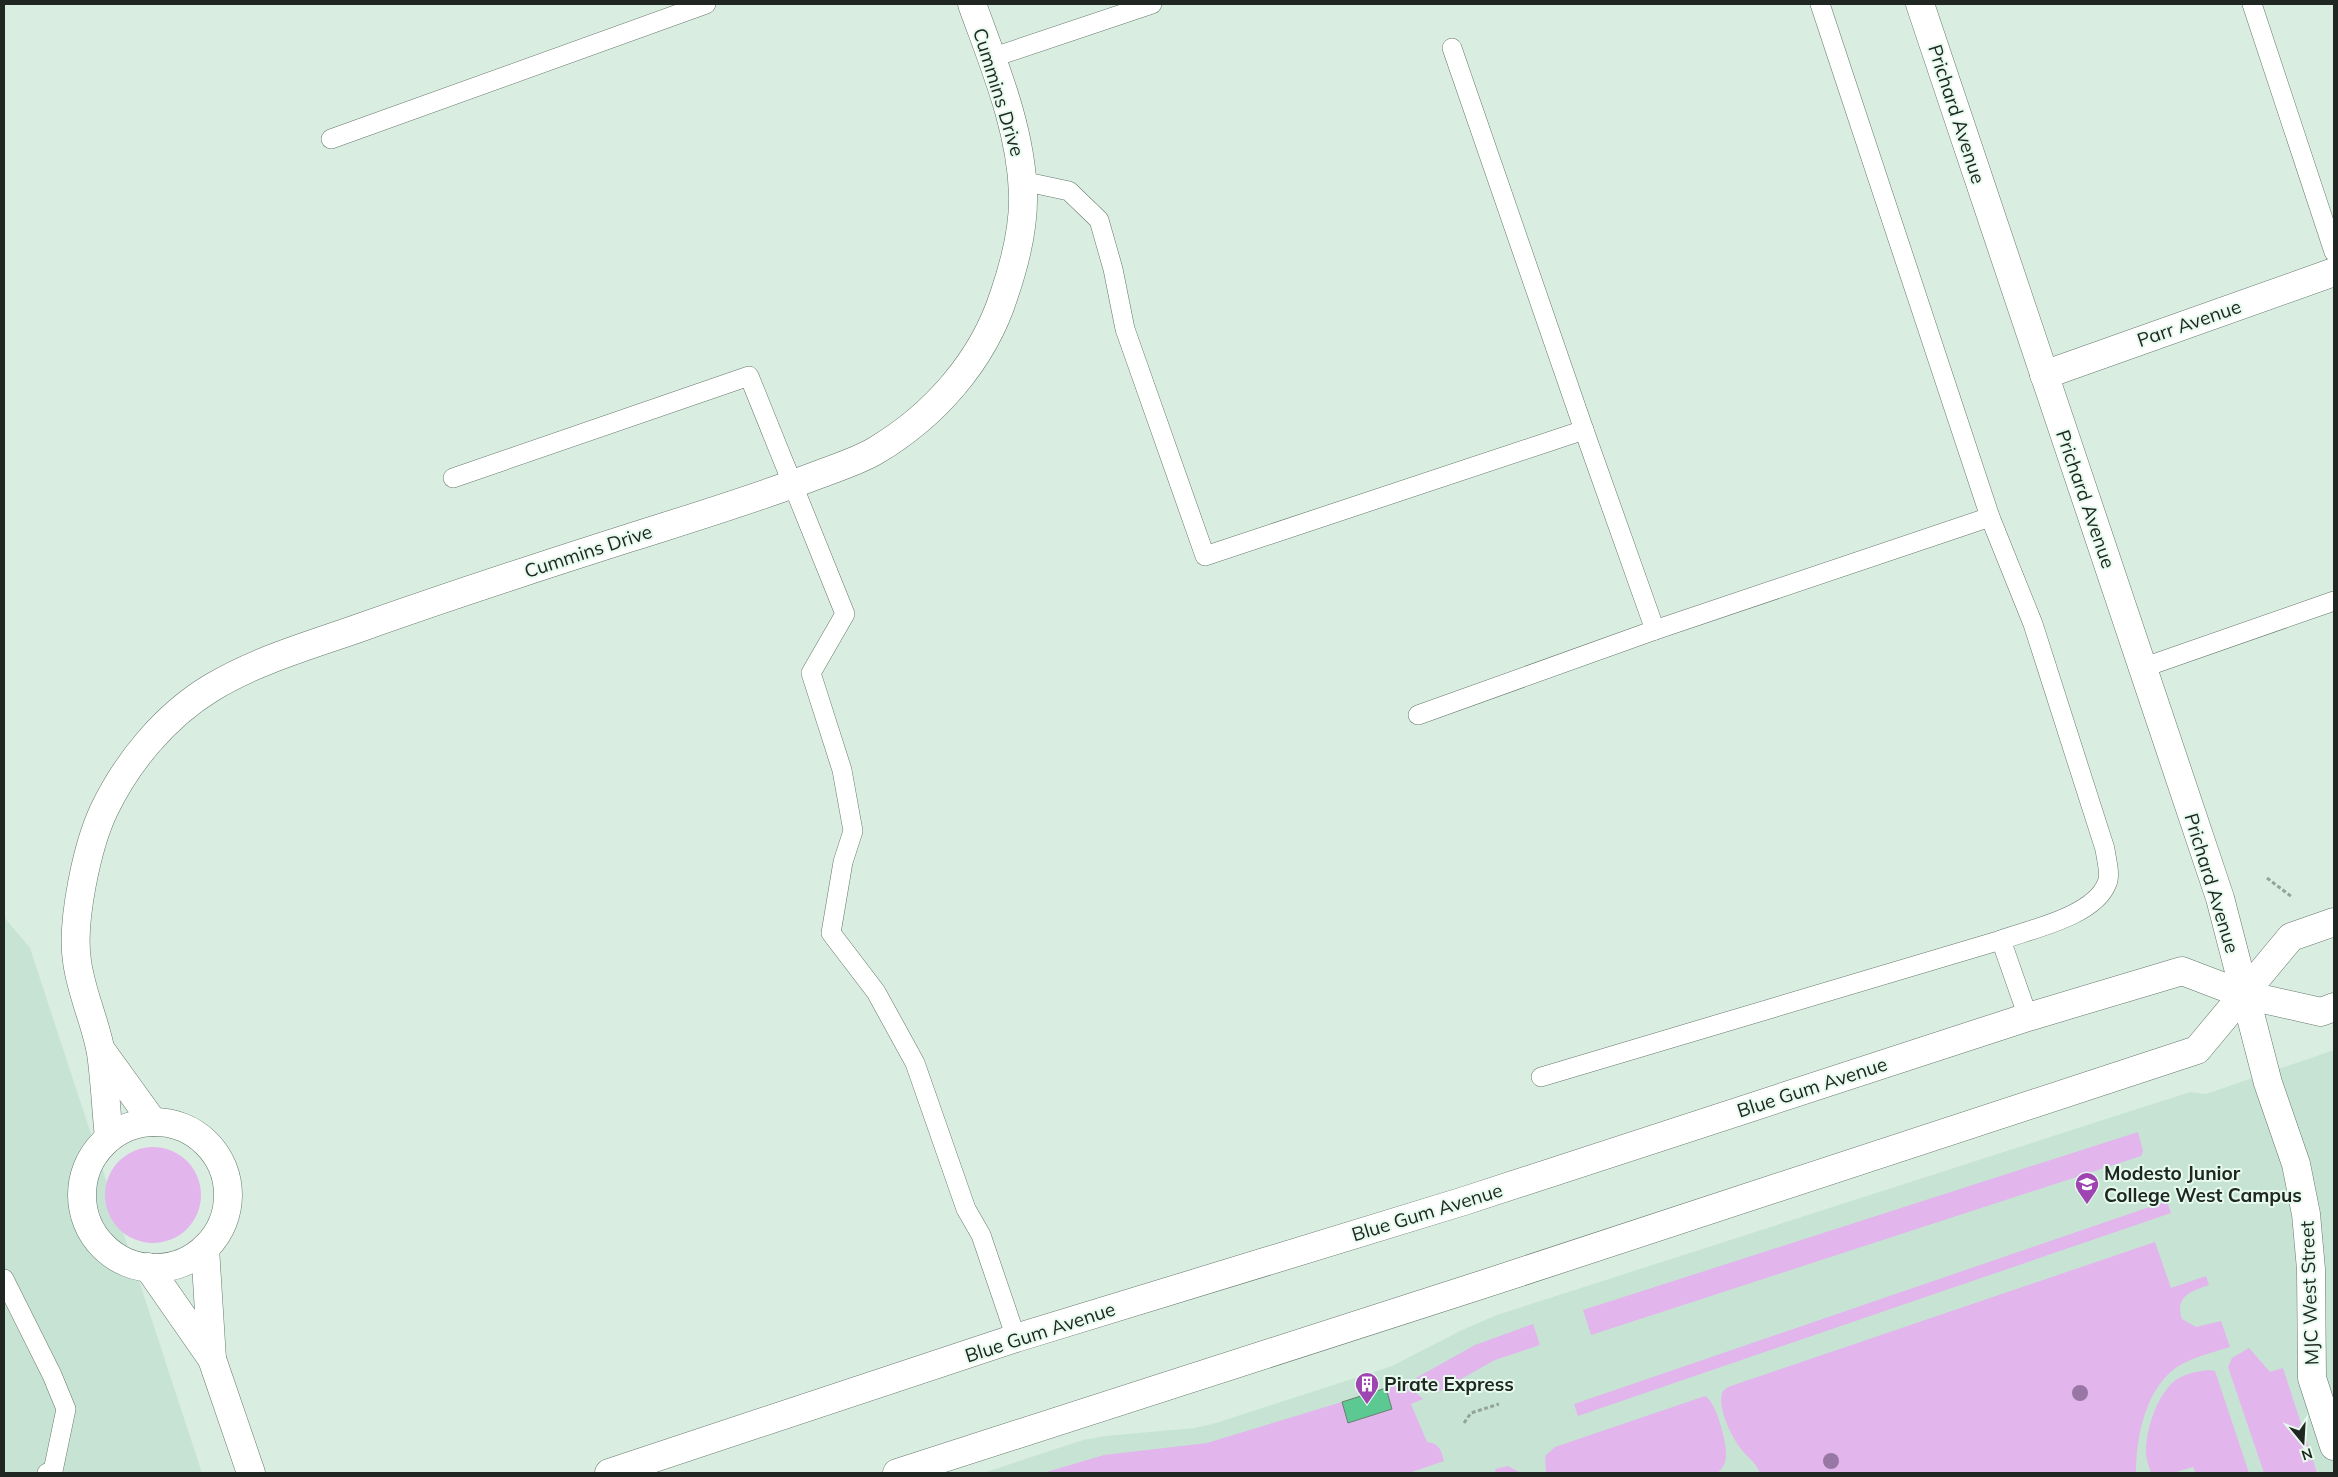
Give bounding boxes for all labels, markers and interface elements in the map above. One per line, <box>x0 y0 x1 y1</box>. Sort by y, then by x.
street label: Cummins Drive <box>968 25 1030 159</box>
street label: Prichard Avenue <box>1923 41 1991 187</box>
street label: Parr Avenue <box>2134 294 2244 352</box>
street label: Prichard Avenue <box>2051 427 2121 571</box>
street label: Cummins Drive <box>521 519 655 583</box>
street label: Prichard Avenue <box>2179 810 2245 956</box>
street label: Blue Gum Avenue <box>1734 1051 1890 1123</box>
place label: Modesto Junior College West Campus <box>2104 1161 2302 1207</box>
school or university icon: Modesto Junior College West Campus <box>2074 1171 2100 1205</box>
street label: Blue Gum Avenue <box>1349 1178 1505 1246</box>
street label: MJC West Street <box>2294 1220 2324 1366</box>
street label: Blue Gum Avenue <box>962 1296 1118 1368</box>
building icon: Pirate Express <box>1354 1371 1380 1405</box>
place label: Pirate Express <box>1384 1372 1514 1396</box>
north arrow <box>2278 1417 2328 1467</box>
text: N <box>2299 1444 2315 1465</box>

